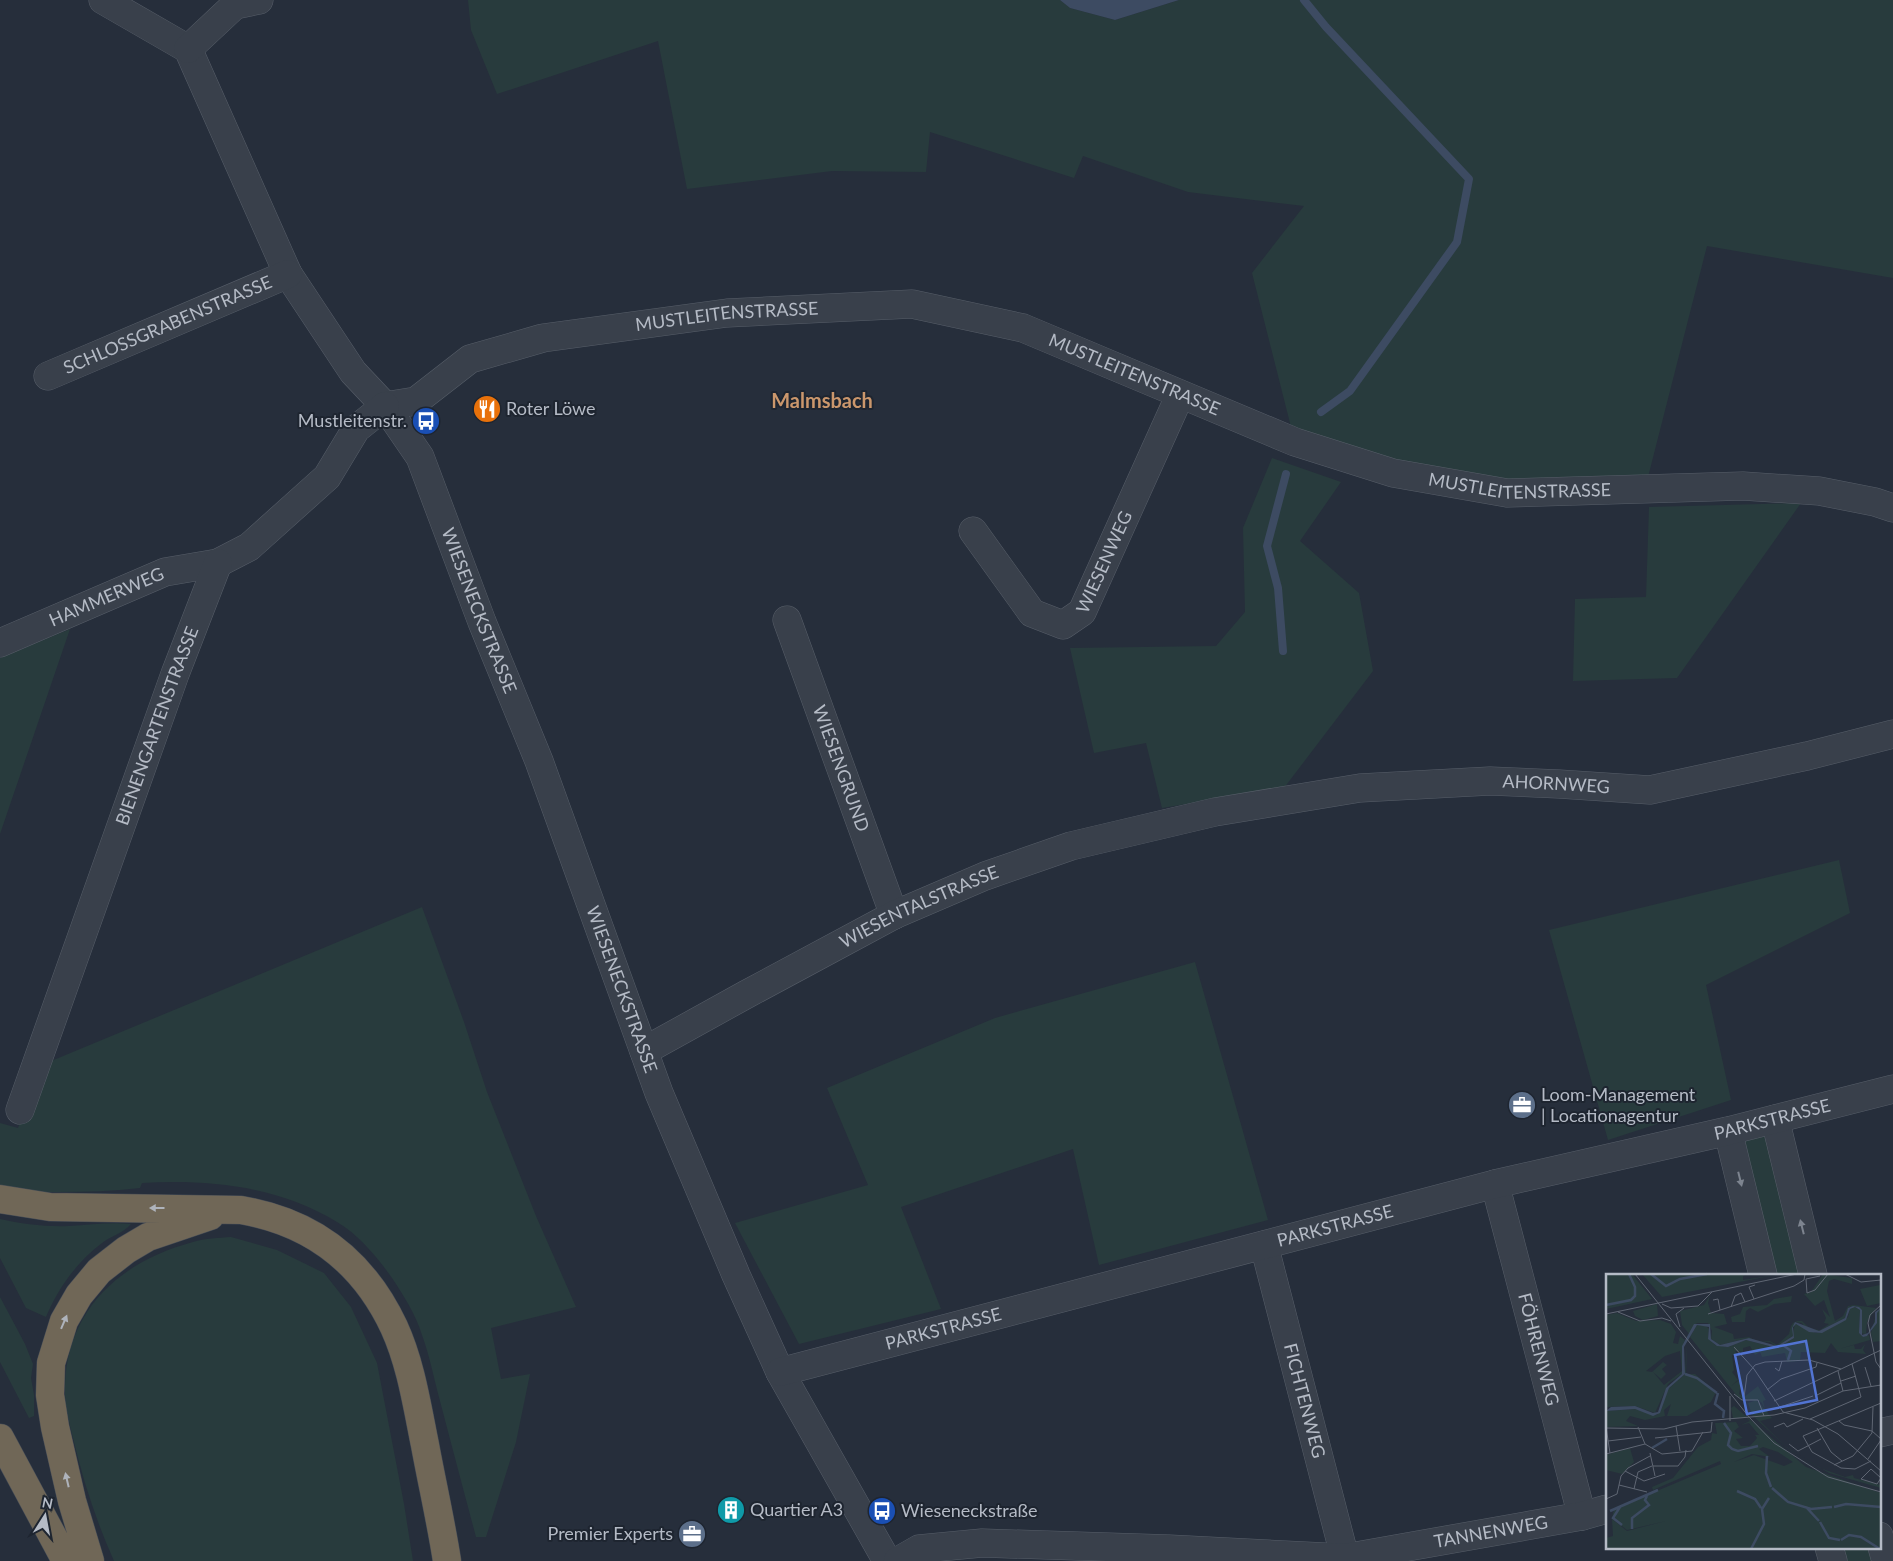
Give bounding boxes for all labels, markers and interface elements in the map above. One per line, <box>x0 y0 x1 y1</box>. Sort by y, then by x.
street label: SCHLOSSGRABENSTRASSE <box>60 270 275 378</box>
street label: MUSTLEITENSTRASSE <box>634 297 819 335</box>
street label: MUSTLEITENSTRASSE <box>1046 328 1224 419</box>
district label: Malmsbach <box>771 388 873 412</box>
restaurant icon: Roter Löwe <box>472 394 502 424</box>
place label: Roter Löwe <box>506 397 596 419</box>
bus stop icon: Mustleitenstr. <box>411 406 441 436</box>
place label: Mustleitenstr. <box>298 409 407 431</box>
street label: MUSTLEITENSTRASSE <box>1427 467 1611 503</box>
street label: WIESENWEG <box>1071 507 1136 616</box>
street label: WIESENECKSTRASSE <box>438 524 522 696</box>
street label: HAMMERWEG <box>45 562 167 631</box>
street label: BIENENGARTENSTRASSE <box>110 623 202 828</box>
street label: WIESENGRUND <box>809 702 875 835</box>
street label: AHORNWEG <box>1502 770 1610 797</box>
street label: WIESENTALSTRASSE <box>836 860 1001 952</box>
street label: WIESENECKSTRASSE <box>582 903 663 1076</box>
place label: Loom-Management | Locationagentur <box>1541 1083 1696 1126</box>
office icon: Loom-Management | Locationagentur <box>1507 1090 1537 1120</box>
street label: PARKSTRASSE <box>1712 1093 1833 1144</box>
one-way arrow <box>1736 1171 1744 1186</box>
street label: PARKSTRASSE <box>1274 1199 1395 1251</box>
one-way arrow <box>149 1204 165 1212</box>
one-way arrow <box>1798 1220 1806 1235</box>
inset map <box>1606 1274 1880 1548</box>
street label: FÖHRENWEG <box>1514 1290 1565 1408</box>
street label: PARKSTRASSE <box>883 1302 1004 1354</box>
one-way arrow <box>61 1315 69 1329</box>
street label: FICHTENWEG <box>1280 1341 1331 1460</box>
one-way arrow <box>63 1473 71 1488</box>
north arrow <box>20 1491 70 1541</box>
text: N <box>41 1493 54 1512</box>
building icon: Quartier A3 <box>716 1495 746 1525</box>
bus stop icon: Wieseneckstraße <box>867 1496 897 1526</box>
place label: Quartier A3 <box>750 1498 843 1520</box>
place label: Wieseneckstraße <box>901 1499 1038 1521</box>
street label: TANNENWEG <box>1432 1510 1549 1552</box>
office icon: Premier Experts <box>677 1519 707 1549</box>
place label: Premier Experts <box>548 1522 673 1544</box>

